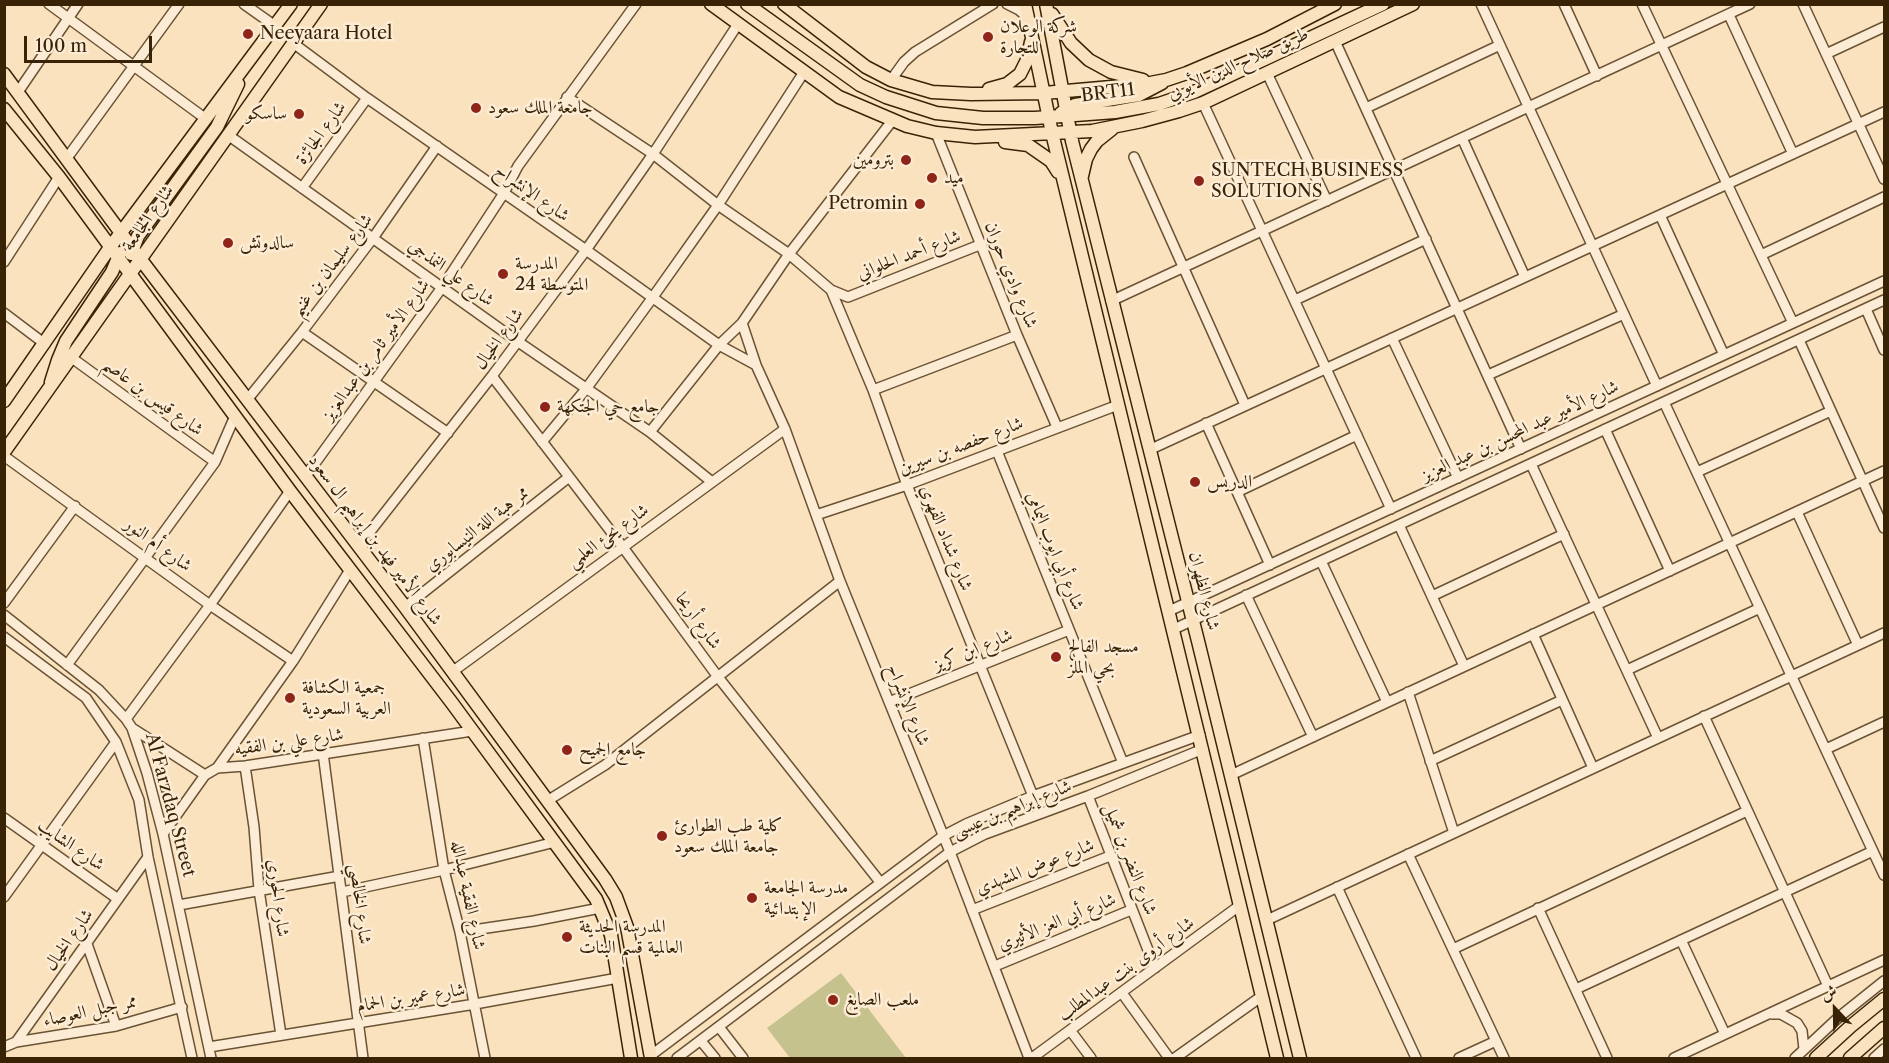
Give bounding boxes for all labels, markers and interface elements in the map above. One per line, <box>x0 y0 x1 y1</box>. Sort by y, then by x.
place label: شركة الوعلان للتجارة <box>1000 16 1077 58</box>
place label: Neeyaara Hotel <box>260 23 392 45</box>
street label: طريق صلاح الدين الأيوبي <box>1164 23 1312 105</box>
scale bar <box>27 24 154 62</box>
marker: Neeyaara Hotel <box>241 27 255 41</box>
marker: شركة الوعلان للتجارة <box>981 30 995 44</box>
text: 100 m <box>35 35 87 57</box>
street label: BRT11 <box>1080 79 1136 107</box>
street label: شارع الجائزة <box>291 97 351 169</box>
place label: جامعة الملك سعود <box>488 97 593 119</box>
marker: جامعة الملك سعود <box>469 101 483 115</box>
place label: ساسكو <box>246 103 287 125</box>
marker: ساسكو <box>292 107 306 121</box>
place label: بترومين <box>853 149 894 171</box>
marker: بترومين <box>899 153 913 167</box>
street label: شارع الإنشراح <box>490 159 574 227</box>
place label: SUNTECH BUSINESS SOLUTIONS <box>1211 160 1403 202</box>
place label: ميد <box>944 167 964 189</box>
marker: ميد <box>925 171 939 185</box>
marker: SUNTECH BUSINESS SOLUTIONS <box>1192 174 1206 188</box>
street label: شارع الجامعة <box>117 181 179 255</box>
place label: Petromin <box>828 193 908 215</box>
marker: Petromin <box>913 197 927 211</box>
street label: شارع سليمان بن غنيم <box>286 209 378 321</box>
street label: شارع وادي حوران <box>980 218 1042 332</box>
street label: شارع أحمد الحلواني <box>854 225 964 285</box>
place label: سالدوتش <box>240 232 294 254</box>
street label: شارع علي النمذجي <box>404 235 498 311</box>
marker: سالدوتش <box>221 236 235 250</box>
place label: المدرسة المتوسطة 24 <box>515 253 588 296</box>
marker: المدرسة المتوسطة 24 <box>496 267 510 281</box>
street label: شارع الأمير ثامر بن عبدالعزيز <box>317 275 435 425</box>
street label: شارع الخيال <box>469 304 529 374</box>
street label: شارع قيس بن عاصم <box>98 353 208 441</box>
street label: شارع الأمير عبد المحسن بن عبد العزيز <box>1418 376 1622 486</box>
place label: جامع حي الجتكهة <box>557 396 659 418</box>
marker: جامع حي الجتكهة <box>538 400 552 414</box>
street label: شارع حفصه بن سيرين <box>896 412 1026 480</box>
street label: شارع الأمير فهد بن إبراهيم ال سعود <box>304 450 446 630</box>
place label: الدريس <box>1207 471 1252 493</box>
marker: الدريس <box>1188 475 1202 489</box>
street label: ممر هبة اللة النيسابوري <box>421 482 533 576</box>
street label: شارع شداد الفهري <box>915 482 977 594</box>
street label: شارع أبي ايوب اليمامي <box>1021 489 1089 613</box>
street label: شارع يحئ العلمي <box>563 499 653 573</box>
street label: شارع أم النور <box>120 513 196 577</box>
street label: شارع الظهران <box>1184 549 1224 633</box>
street label: شارع أريحا <box>670 589 726 653</box>
street label: شارع ابن كريز <box>930 624 1016 676</box>
place label: مسجد الفالح بحي الملز <box>1068 636 1139 678</box>
marker: مسجد الفالح بحي الملز <box>1049 650 1063 664</box>
street label: شارع الإنشراح <box>882 661 934 749</box>
place label: جمعية الكشافة العربية السعودية <box>302 677 391 720</box>
marker: جمعية الكشافة العربية السعودية <box>283 691 297 705</box>
street label: شارع علي بن الفقيه <box>233 724 345 760</box>
street label: Al Farzdaq Street <box>140 731 200 879</box>
place label: جامع الجميح <box>579 739 646 761</box>
marker: جامع الجميح <box>560 743 574 757</box>
street label: شارع إبراهيم بن عيسى <box>949 775 1075 843</box>
street label: شارع النضر بن شميل <box>1099 800 1161 918</box>
street label: شارع الشايب <box>33 814 109 876</box>
place label: كلية طب الطوارئ جامعة الملك سعود <box>674 815 783 858</box>
marker: كلية طب الطوارئ جامعة الملك سعود <box>655 829 669 843</box>
street label: شارع عوض المشهدي <box>973 835 1097 899</box>
street label: شارع الفقية عبدالله <box>446 838 490 952</box>
street label: شارع الحوري <box>262 858 294 938</box>
street label: شارع الخالصي <box>344 863 376 945</box>
place label: مدرسة الجامعة الإبتدائية <box>764 877 848 920</box>
street label: شارع أبي العز الأثيري <box>995 888 1119 956</box>
marker: مدرسة الجامعة الإبتدائية <box>745 891 759 905</box>
street label: شارع الخيال <box>40 905 98 975</box>
street label: شارع أروى بنت عبدالمطلب <box>1053 912 1199 1026</box>
place label: المدرسة الحديثة العالمية قسم البنات <box>579 916 683 958</box>
marker: المدرسة الحديثة العالمية قسم البنات <box>560 930 574 944</box>
street label: شارع عمير بن الحمام <box>355 979 467 1017</box>
north arrow <box>1805 979 1865 1039</box>
text: ش <box>1817 980 1839 1005</box>
place label: ملعب الصايغ <box>845 989 919 1011</box>
street label: ممر جبل العوصاء <box>41 991 139 1031</box>
marker: ملعب الصايغ <box>826 993 840 1007</box>

